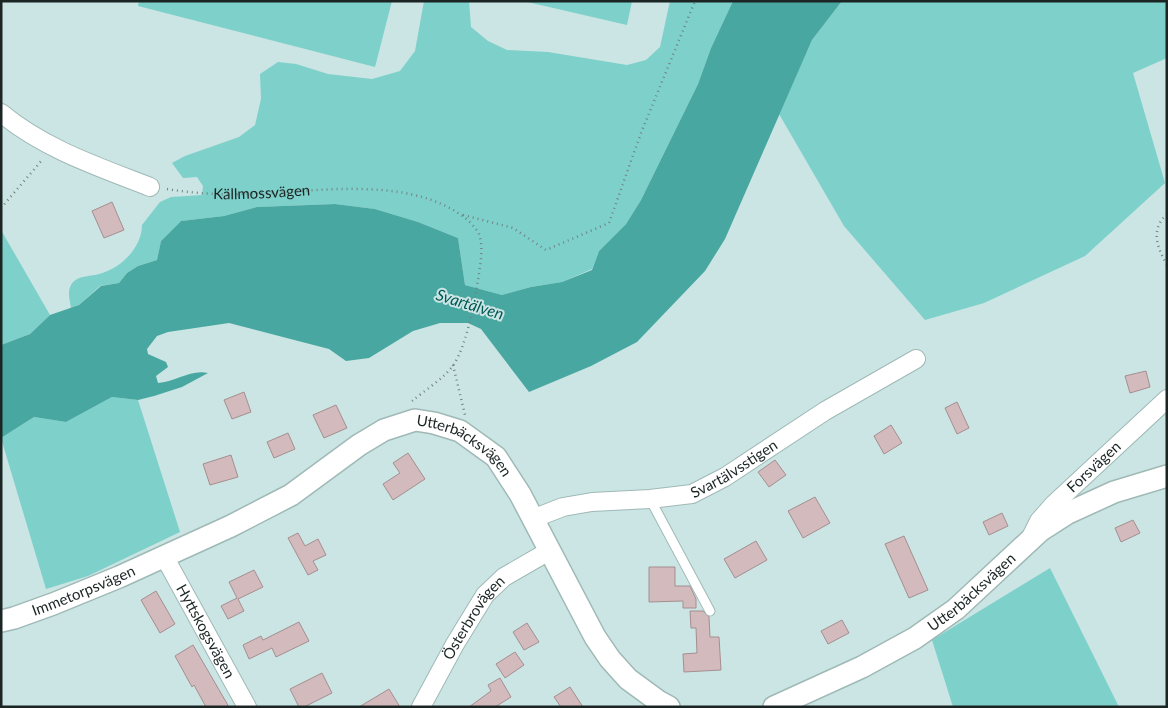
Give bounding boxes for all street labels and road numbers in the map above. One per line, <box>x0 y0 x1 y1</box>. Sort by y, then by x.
street label: Källmossvägen <box>213 180 311 202</box>
street label: Utterbäcksvägen <box>416 410 516 479</box>
street label: Svartälvsstigen <box>687 435 780 501</box>
street label: Forsvägen <box>1062 437 1124 496</box>
street label: Utterbäcksvägen <box>924 549 1019 634</box>
street label: Immetorpsvägen <box>29 561 138 619</box>
street label: Österbrovägen <box>438 571 508 662</box>
street label: Hyttskogsvägen <box>173 581 239 681</box>

